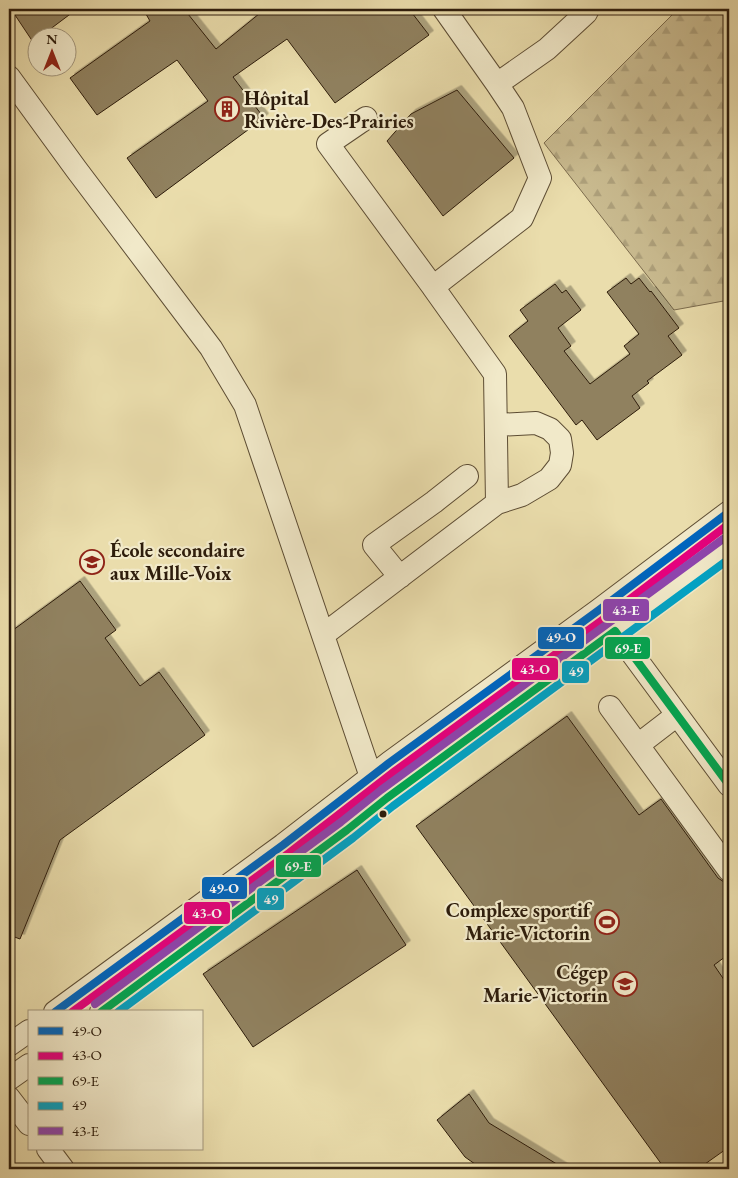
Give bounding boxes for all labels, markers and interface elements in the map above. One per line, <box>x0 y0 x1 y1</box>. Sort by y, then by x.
north arrow <box>28 28 78 78</box>
text: N <box>46 30 58 48</box>
place label: Hôpital Rivière-Des-Prairies <box>244 85 414 134</box>
building icon: Hôpital Rivière-Des-Prairies <box>214 96 240 122</box>
place label: École secondaire aux Mille-Voix <box>110 537 245 586</box>
school or university icon: École secondaire aux Mille-Voix <box>79 549 105 575</box>
line badge: 43-E <box>602 598 650 622</box>
text: 43-E <box>612 601 640 619</box>
line badge: 49-O <box>537 626 585 650</box>
text: 49-O <box>546 628 576 646</box>
line badge: 69-E <box>604 636 651 660</box>
text: 69-E <box>614 639 642 657</box>
line badge: 43-O <box>511 657 559 681</box>
text: 43-O <box>520 660 550 678</box>
line badge: 49 <box>561 660 590 684</box>
text: 49 <box>569 662 584 680</box>
unlabelled marker <box>378 809 388 819</box>
line badge: 69-E <box>275 854 322 878</box>
text: 69-E <box>284 857 312 875</box>
line badge: 49-O <box>201 876 248 900</box>
text: 49-O <box>209 879 239 897</box>
line badge: 49 <box>256 887 285 911</box>
text: 49 <box>264 890 279 908</box>
place label: Complexe sportif Marie-Victorin <box>446 897 593 946</box>
line badge: 43-O <box>183 901 231 925</box>
text: 43-O <box>192 904 222 922</box>
sports icon: Complexe sportif Marie-Victorin <box>594 909 620 935</box>
place label: Cégep Marie-Victorin <box>483 959 608 1008</box>
school or university icon: Cégep Marie-Victorin <box>612 971 638 997</box>
legend <box>28 1010 202 1150</box>
text: 49-O <box>72 1021 102 1040</box>
text: 43-O <box>72 1045 102 1064</box>
text: 69-E <box>72 1071 100 1090</box>
text: 49 <box>72 1095 86 1114</box>
text: 43-E <box>72 1121 100 1140</box>

